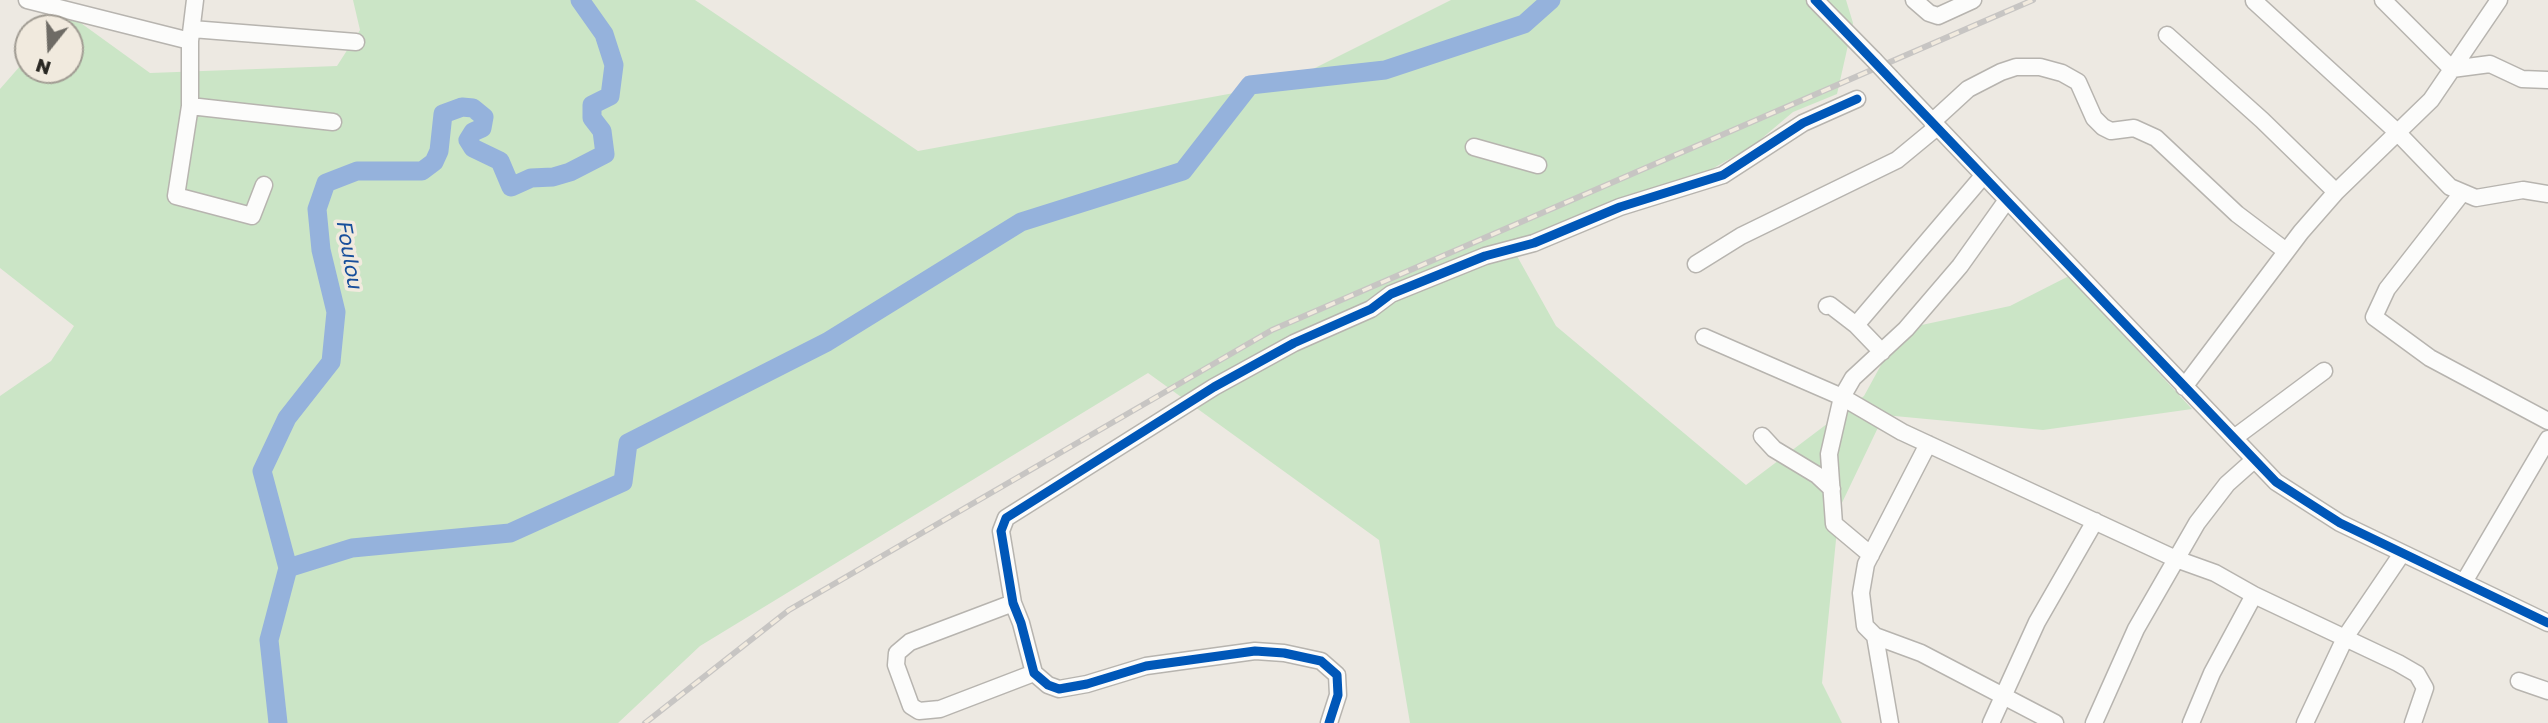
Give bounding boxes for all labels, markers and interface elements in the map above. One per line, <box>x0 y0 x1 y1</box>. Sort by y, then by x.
north arrow <box>14 14 84 84</box>
text: N <box>33 54 53 81</box>
water label: Foulou <box>331 218 367 290</box>

